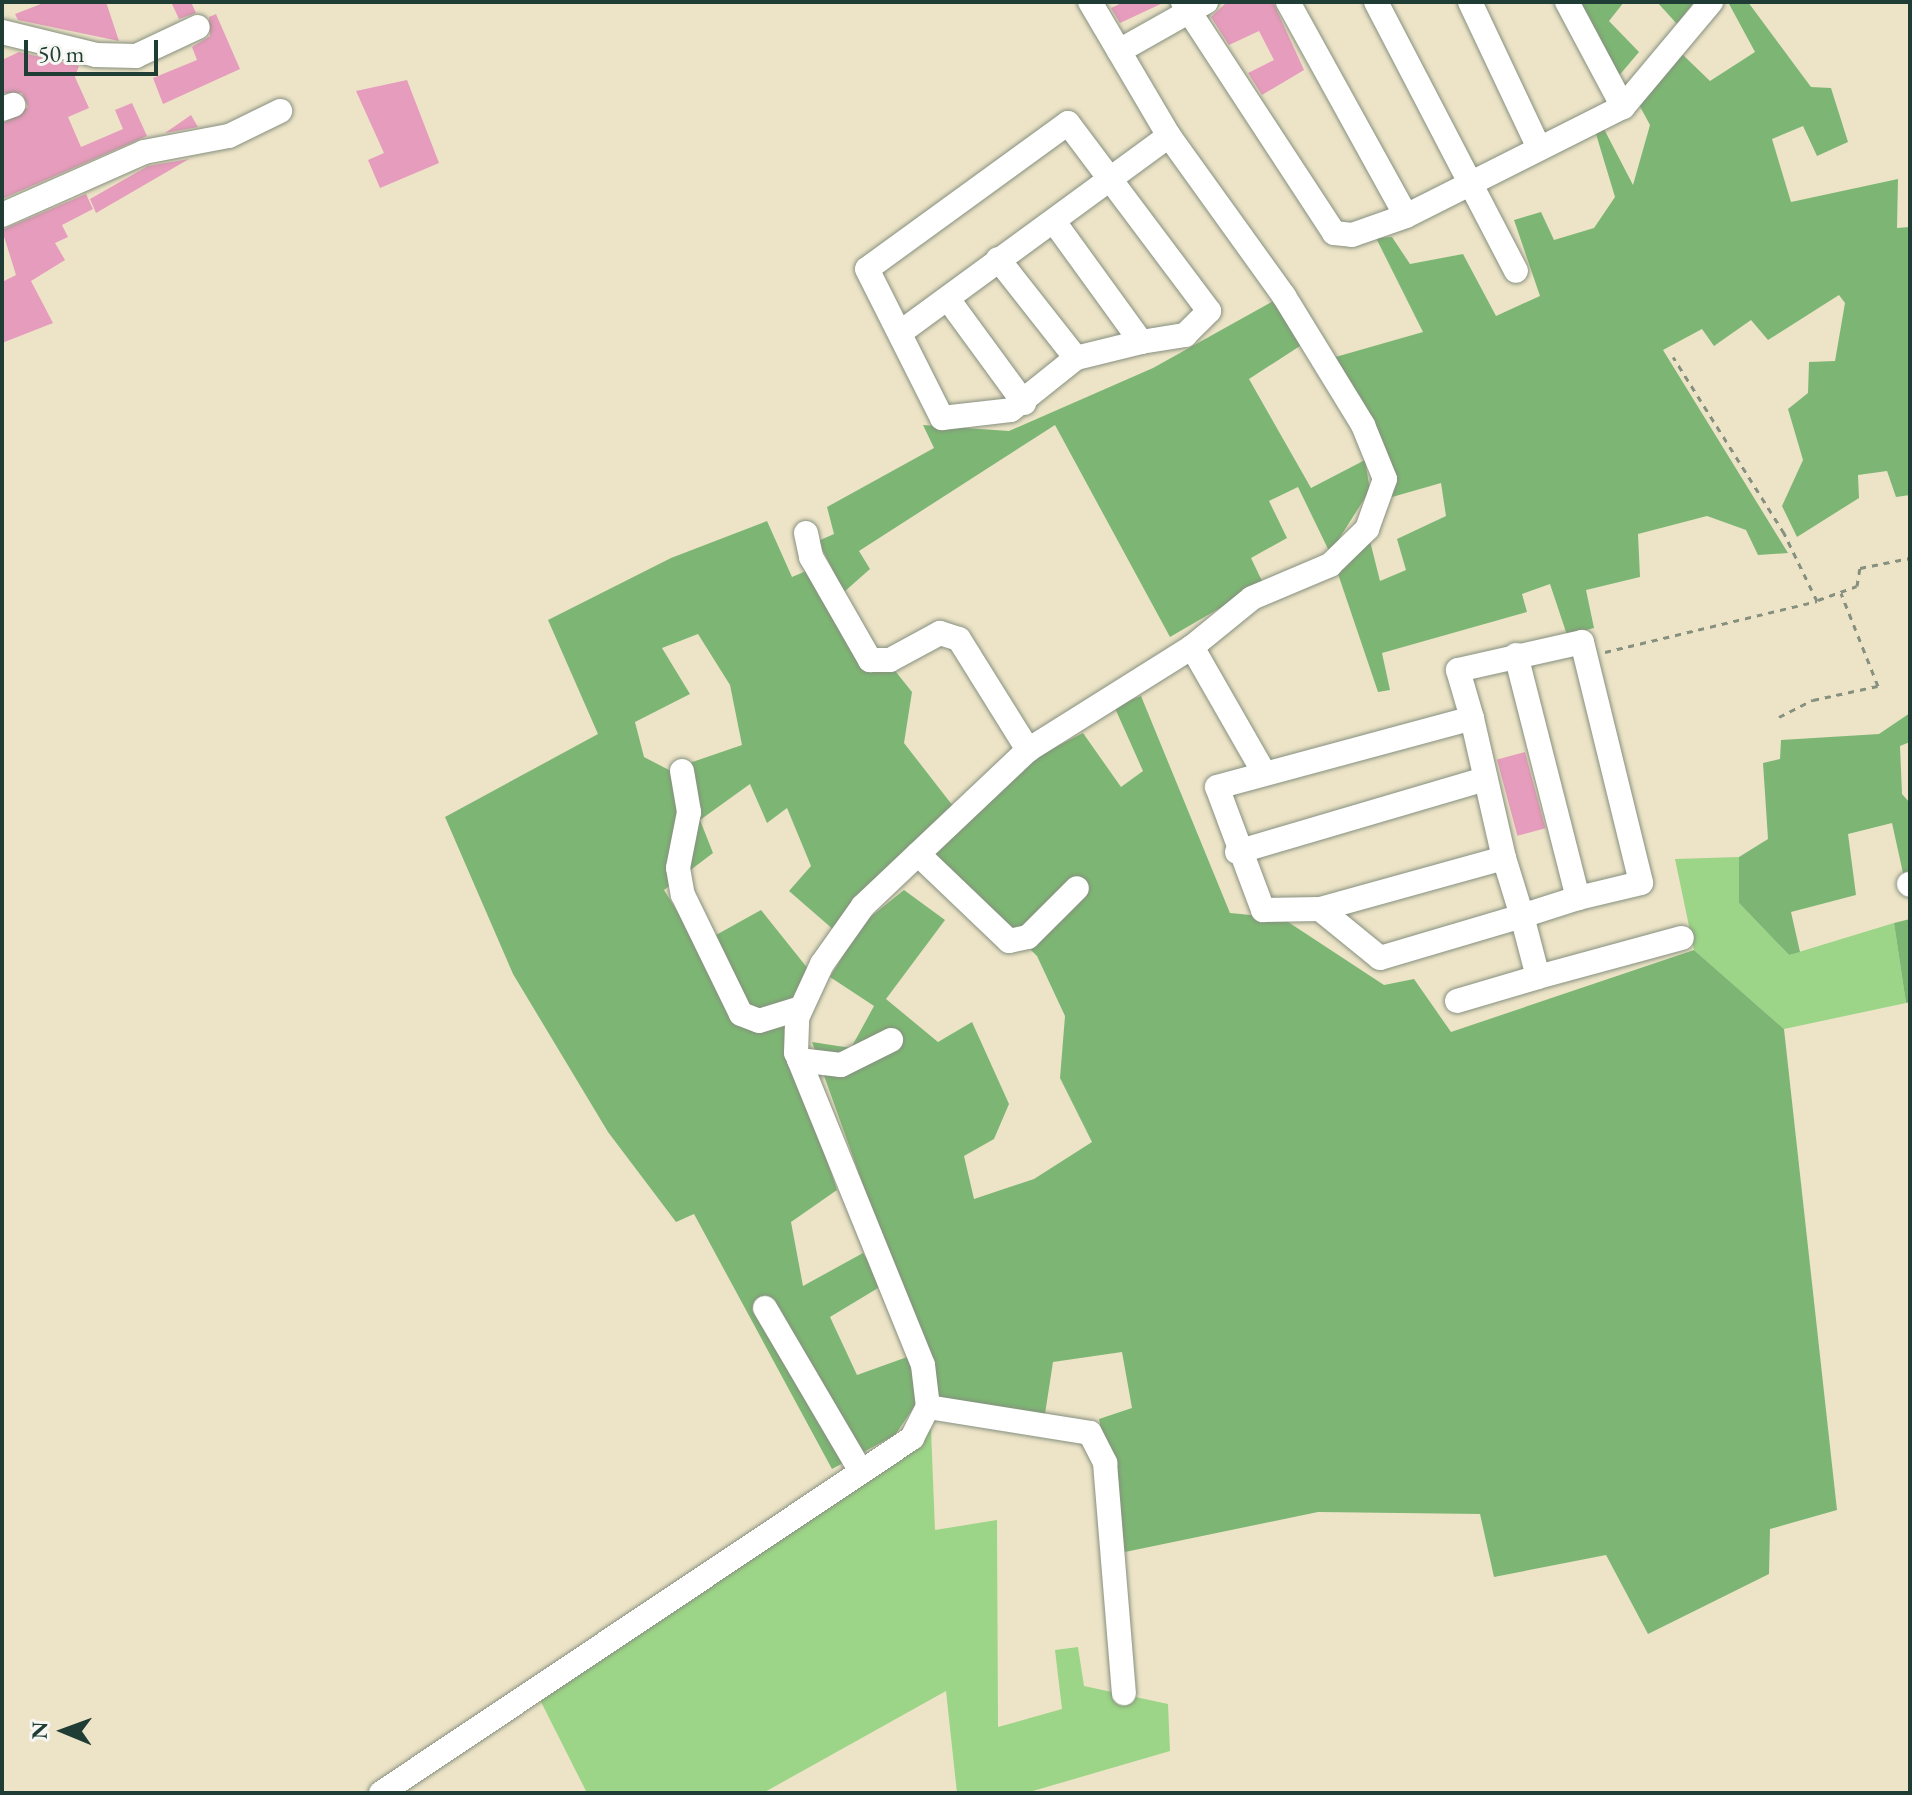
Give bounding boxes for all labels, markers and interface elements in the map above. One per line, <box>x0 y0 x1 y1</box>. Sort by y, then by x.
scale bar <box>28 24 162 74</box>
text: 50 m <box>38 38 85 69</box>
north arrow <box>24 1691 104 1771</box>
text: N <box>25 1721 54 1740</box>

